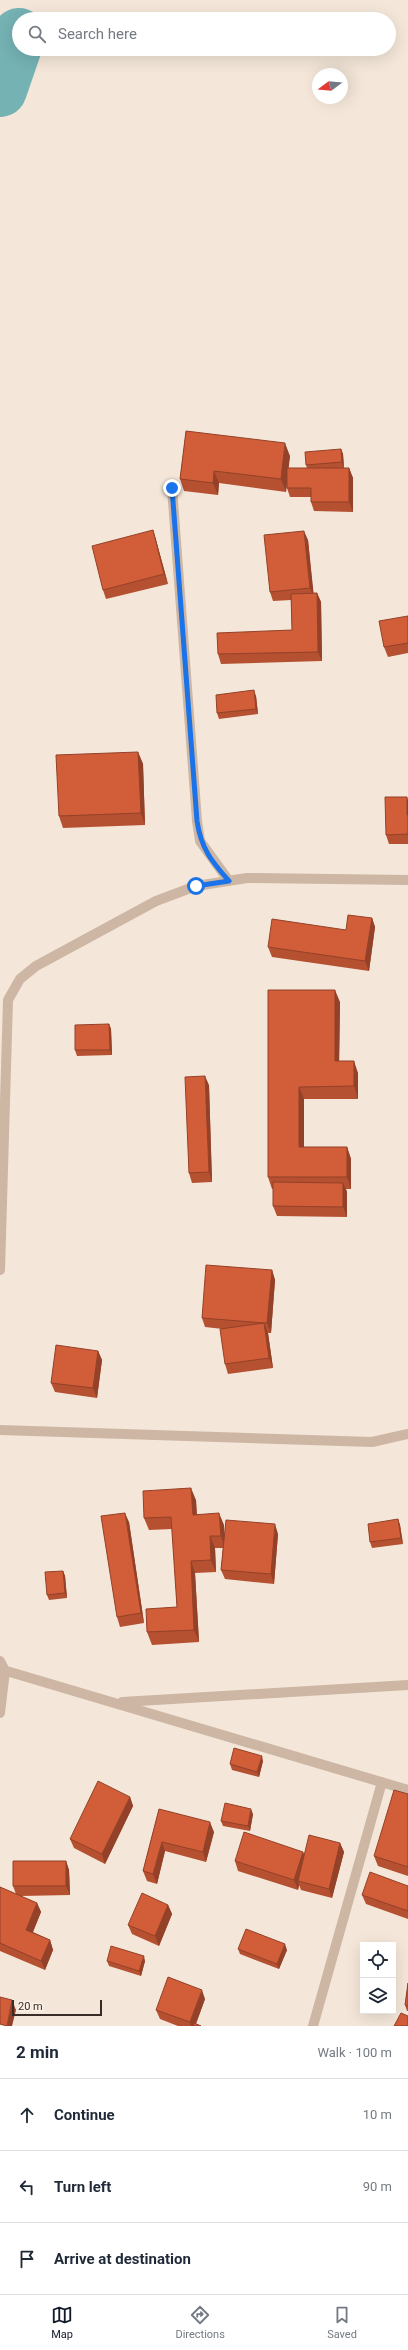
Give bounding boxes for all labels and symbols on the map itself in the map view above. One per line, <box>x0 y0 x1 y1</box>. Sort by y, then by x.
north arrow <box>312 68 348 104</box>
route end <box>163 479 181 497</box>
route start <box>187 877 205 895</box>
scale bar <box>12 1998 102 2017</box>

